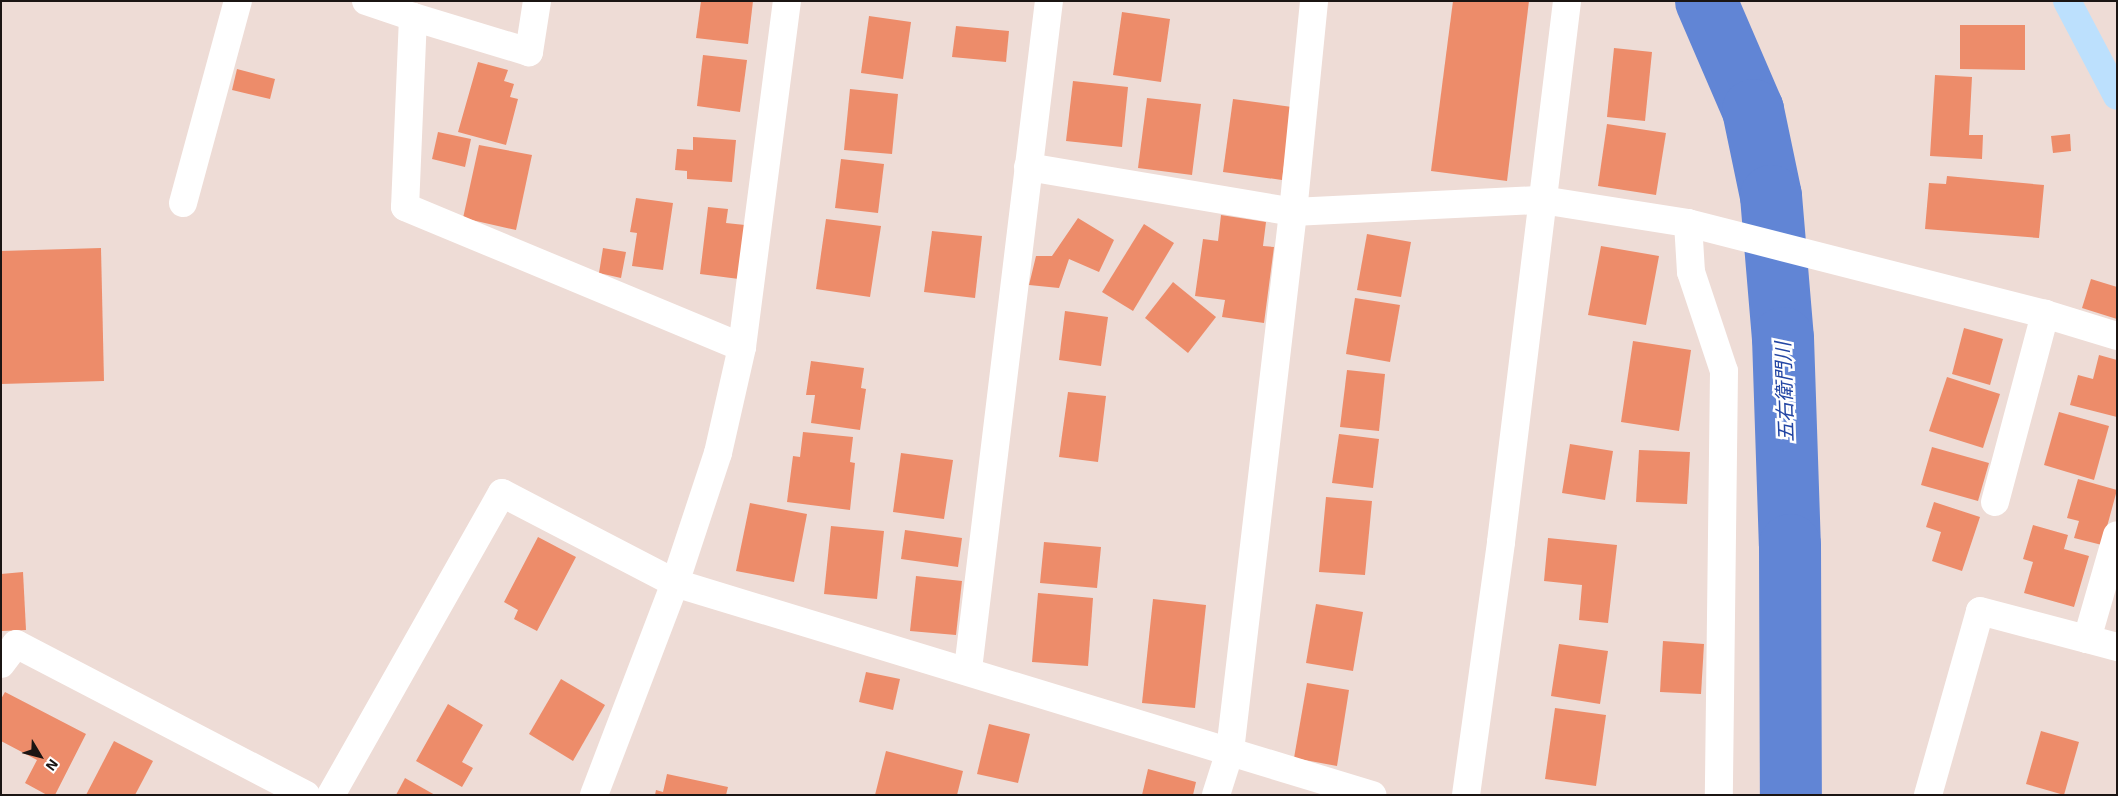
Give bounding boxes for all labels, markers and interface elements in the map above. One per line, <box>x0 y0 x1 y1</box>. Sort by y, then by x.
water label: 五右衛門川 <box>1770 342 1798 442</box>
north arrow <box>15 731 65 781</box>
text: N <box>43 756 62 774</box>

